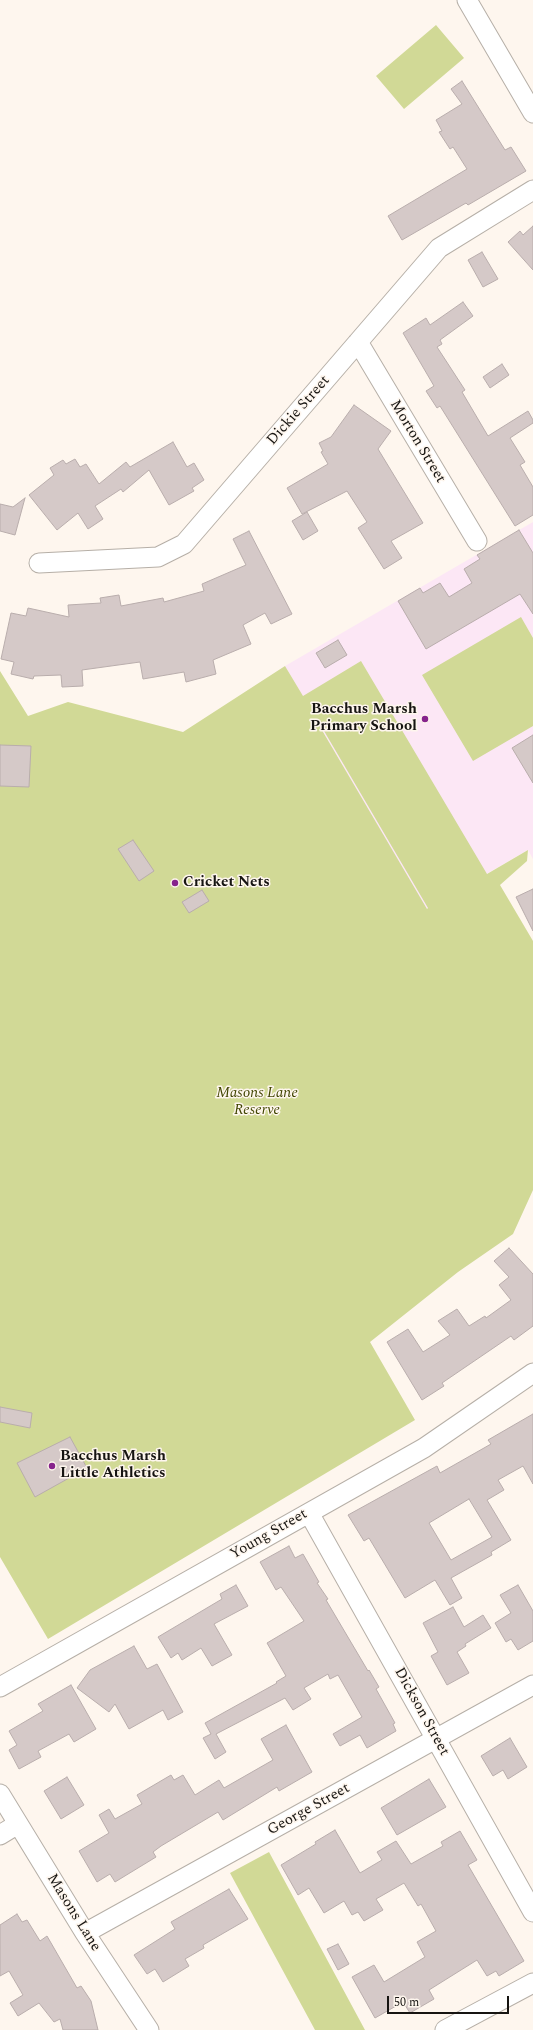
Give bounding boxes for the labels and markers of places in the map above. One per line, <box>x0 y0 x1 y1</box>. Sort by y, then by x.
place label: Bacchus Marsh Primary School <box>310 701 417 736</box>
marker: Bacchus Marsh Primary School <box>420 714 430 724</box>
place label: Cricket Nets <box>183 874 270 892</box>
marker: Cricket Nets <box>170 878 180 888</box>
place label: Bacchus Marsh Little Athletics <box>60 1448 166 1483</box>
marker: Bacchus Marsh Little Athletics <box>47 1461 57 1471</box>

